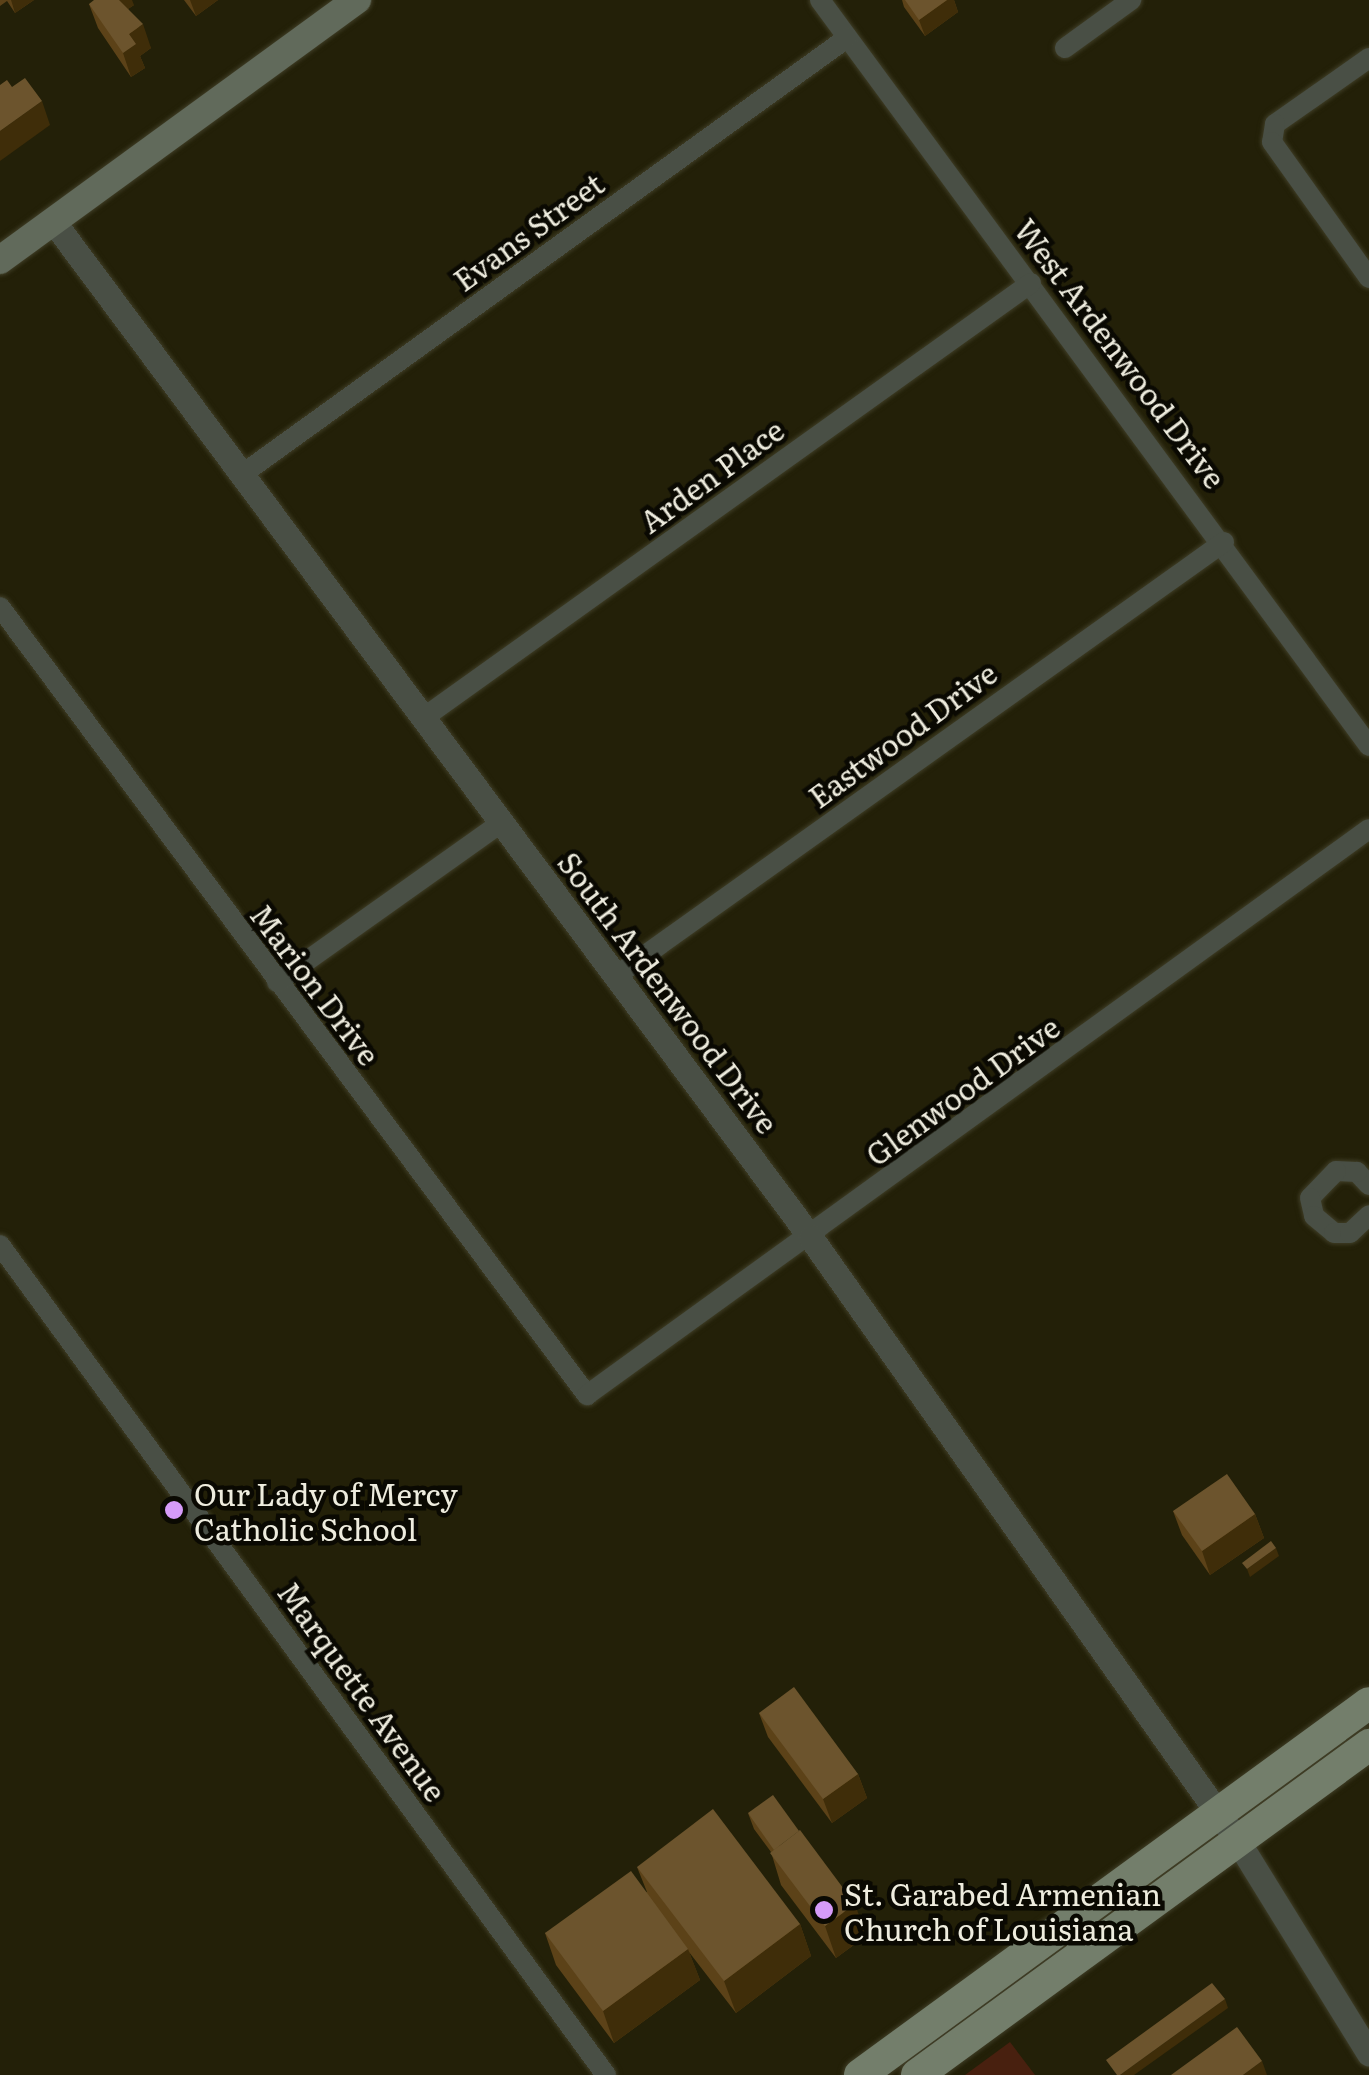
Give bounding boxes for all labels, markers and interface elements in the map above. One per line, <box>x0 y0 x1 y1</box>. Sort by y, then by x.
street label: Evans Street <box>446 165 610 297</box>
street label: West Ardenwood Drive <box>1008 211 1234 495</box>
street label: Arden Place <box>632 411 790 539</box>
street label: Eastwood Drive <box>801 654 1003 814</box>
street label: South Ardenwood Drive <box>552 844 786 1140</box>
street label: Marion Drive <box>244 897 388 1071</box>
street label: Glenwood Drive <box>858 1008 1066 1172</box>
place label: Our Lady of Mercy Catholic School <box>194 1475 458 1546</box>
marker: Our Lady of Mercy Catholic School <box>163 1499 185 1521</box>
street label: Marquette Avenue <box>271 1574 455 1808</box>
place label: St. Garabed Armenian Church of Louisiana <box>844 1875 1161 1946</box>
marker: St. Garabed Armenian Church of Louisiana <box>813 1899 835 1921</box>

